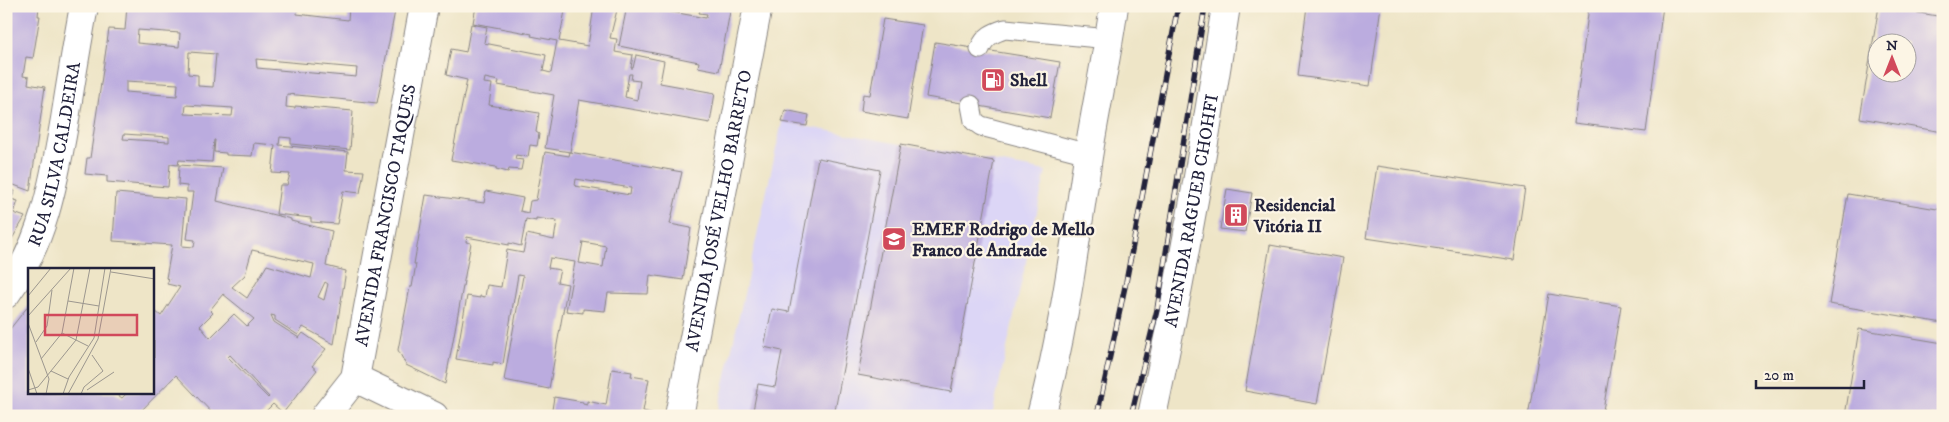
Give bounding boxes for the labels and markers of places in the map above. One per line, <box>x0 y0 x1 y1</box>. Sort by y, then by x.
fuel station icon: Shell <box>980 67 1006 93</box>
place label: Shell <box>1010 70 1048 92</box>
place label: Residencial Vitória II <box>1253 195 1336 238</box>
building icon: Residencial Vitória II <box>1223 202 1249 228</box>
place label: EMEF Rodrigo de Mello Franco de Andrade <box>912 219 1095 262</box>
school or university icon: EMEF Rodrigo de Mello Franco de Andrade <box>881 226 907 252</box>

